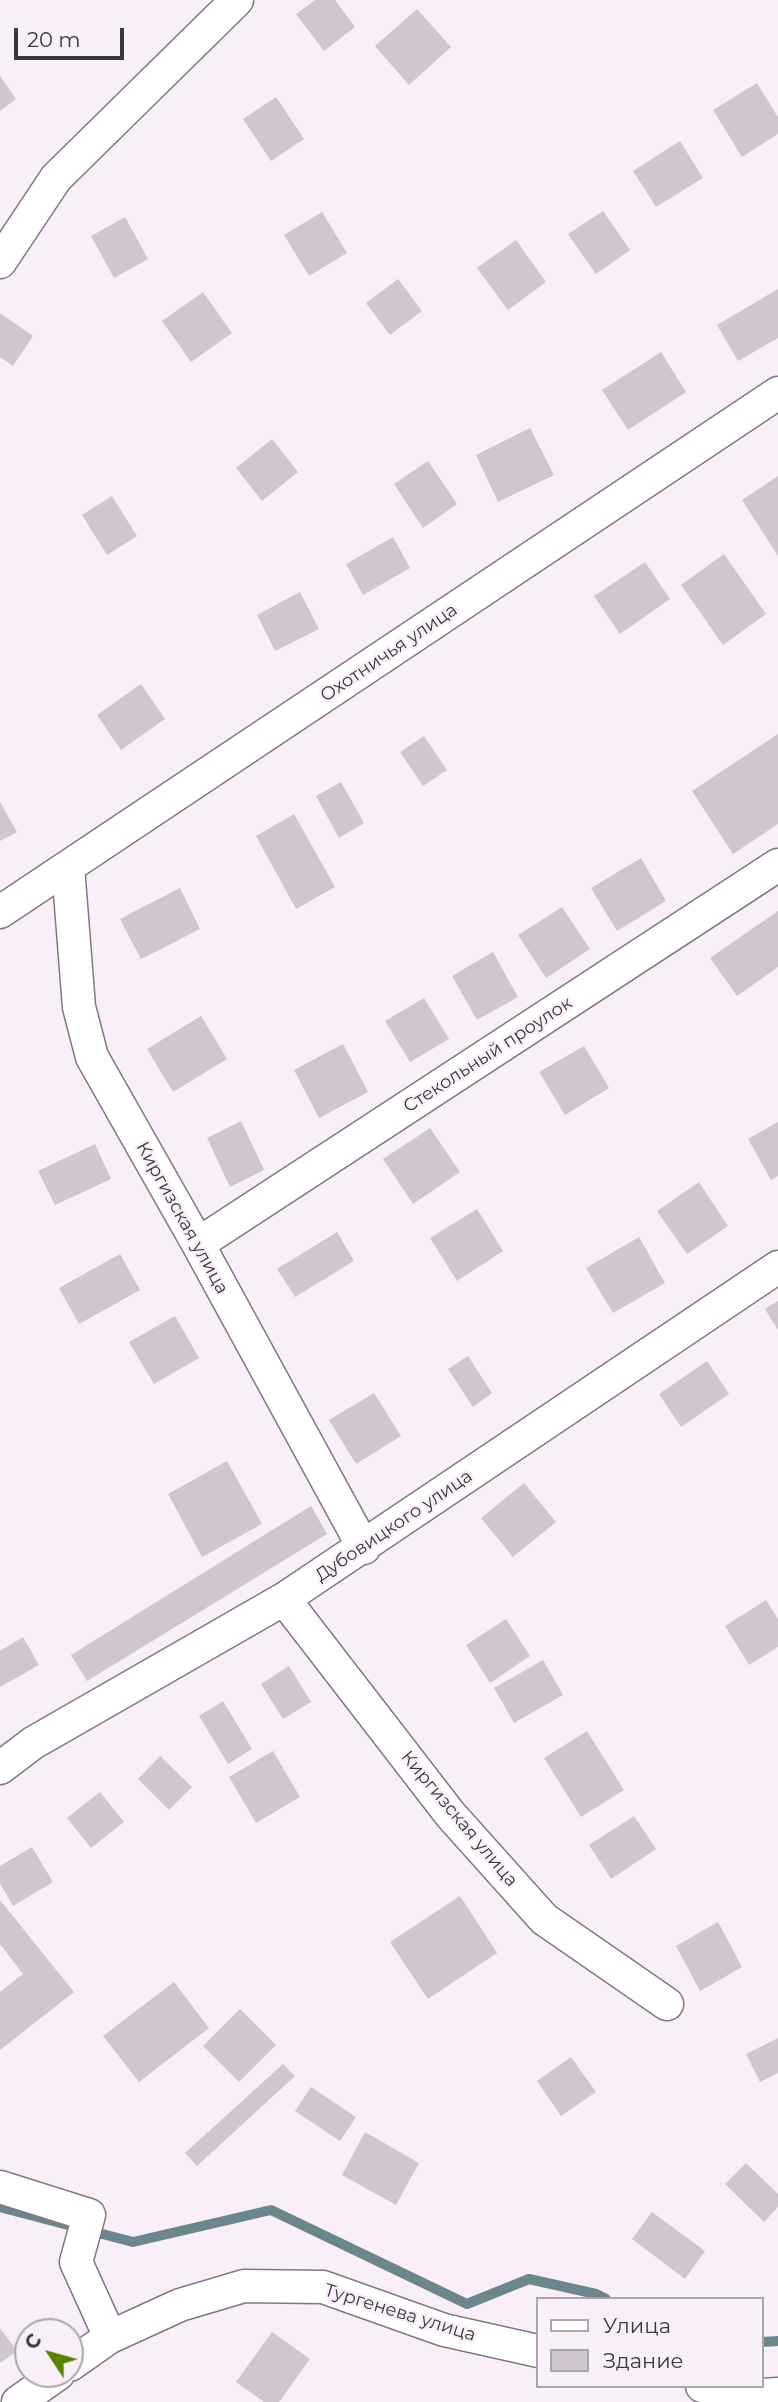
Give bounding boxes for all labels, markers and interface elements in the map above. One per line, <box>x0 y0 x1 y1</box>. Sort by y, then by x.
scale bar <box>18 14 128 58</box>
text: 20 m <box>27 27 81 52</box>
street label: Охотничья улица <box>316 599 462 707</box>
street label: Стекольный проулок <box>400 992 576 1118</box>
street label: Киргизская улица <box>131 1138 233 1298</box>
street label: Дубовицкого улица <box>311 1465 477 1587</box>
street label: Киргизская улица <box>396 1747 522 1891</box>
street label: Тургенева улица <box>322 2280 478 2346</box>
legend <box>536 2297 764 2388</box>
text: Улица <box>603 2313 671 2338</box>
north arrow <box>14 2318 84 2388</box>
text: С <box>20 2329 47 2354</box>
text: Здание <box>603 2348 684 2373</box>

